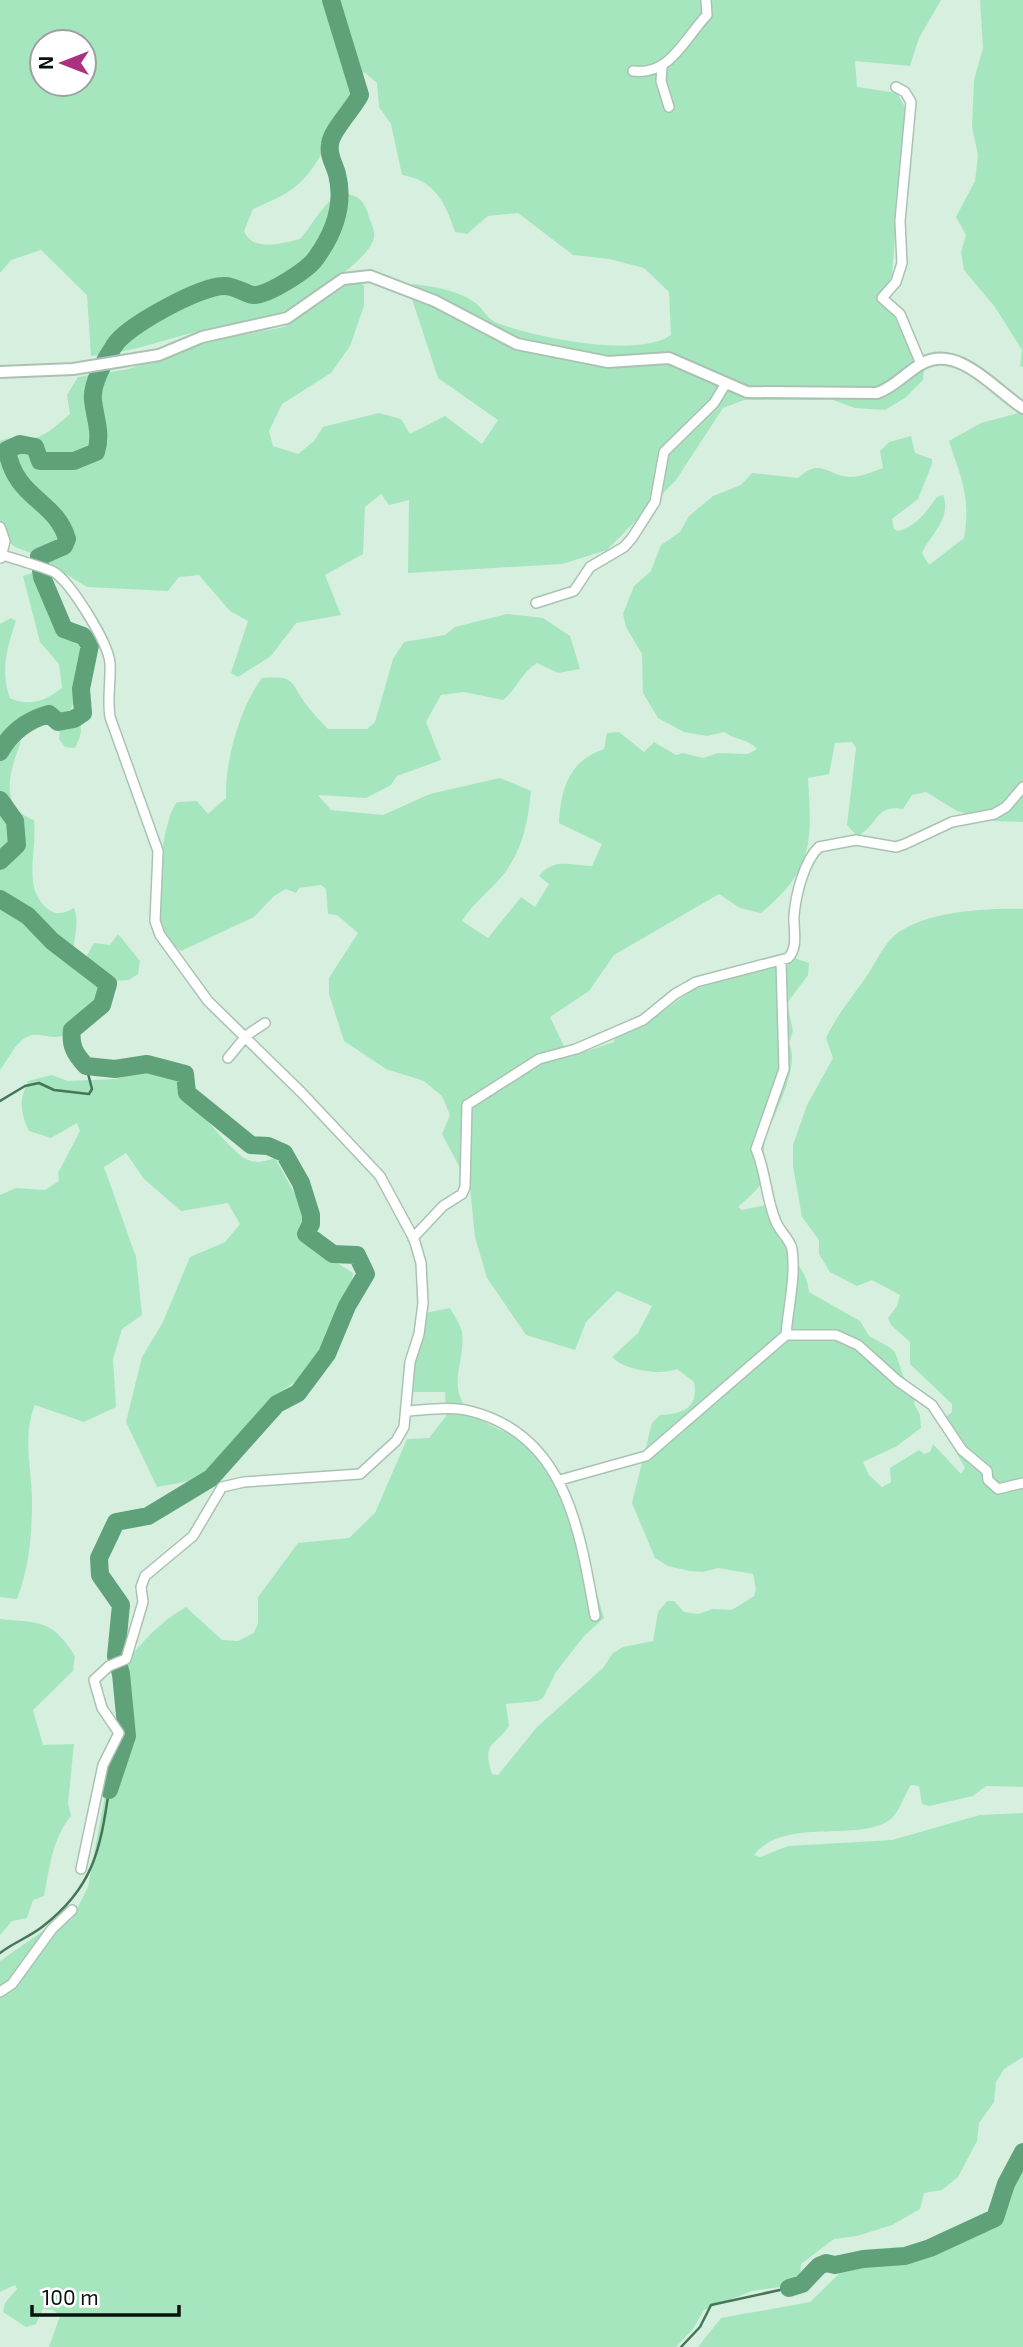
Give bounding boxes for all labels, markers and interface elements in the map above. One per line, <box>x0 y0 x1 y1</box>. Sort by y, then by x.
north arrow <box>28 28 98 98</box>
text: N <box>34 56 57 70</box>
scale bar <box>32 2274 178 2318</box>
text: 100 m <box>42 2284 99 2309</box>

